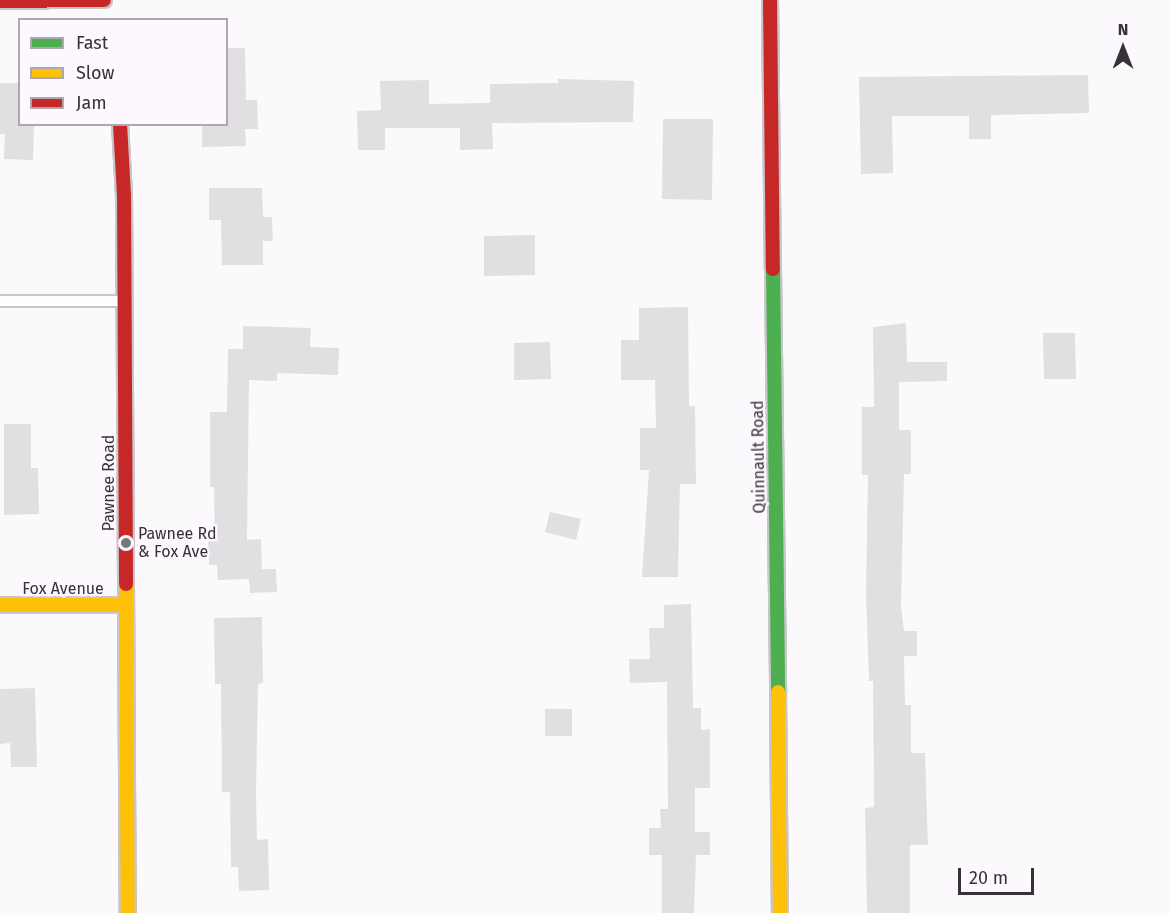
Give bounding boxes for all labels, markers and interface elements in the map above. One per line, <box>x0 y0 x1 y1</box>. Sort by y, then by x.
legend <box>18 18 228 126</box>
north arrow <box>1093 18 1153 78</box>
text: N <box>1118 20 1128 39</box>
text: Fast <box>76 32 108 54</box>
text: Slow <box>76 62 114 84</box>
text: Jam <box>76 92 107 114</box>
street label: Quinnault Road <box>748 400 770 514</box>
street label: Pawnee Road <box>99 435 119 531</box>
place label: Pawnee Rd & Fox Ave <box>138 524 217 562</box>
marker: Pawnee Rd & Fox Ave <box>119 536 133 550</box>
street label: Fox Avenue <box>22 579 104 599</box>
scale bar <box>961 856 1038 894</box>
text: 20 m <box>969 867 1008 889</box>

